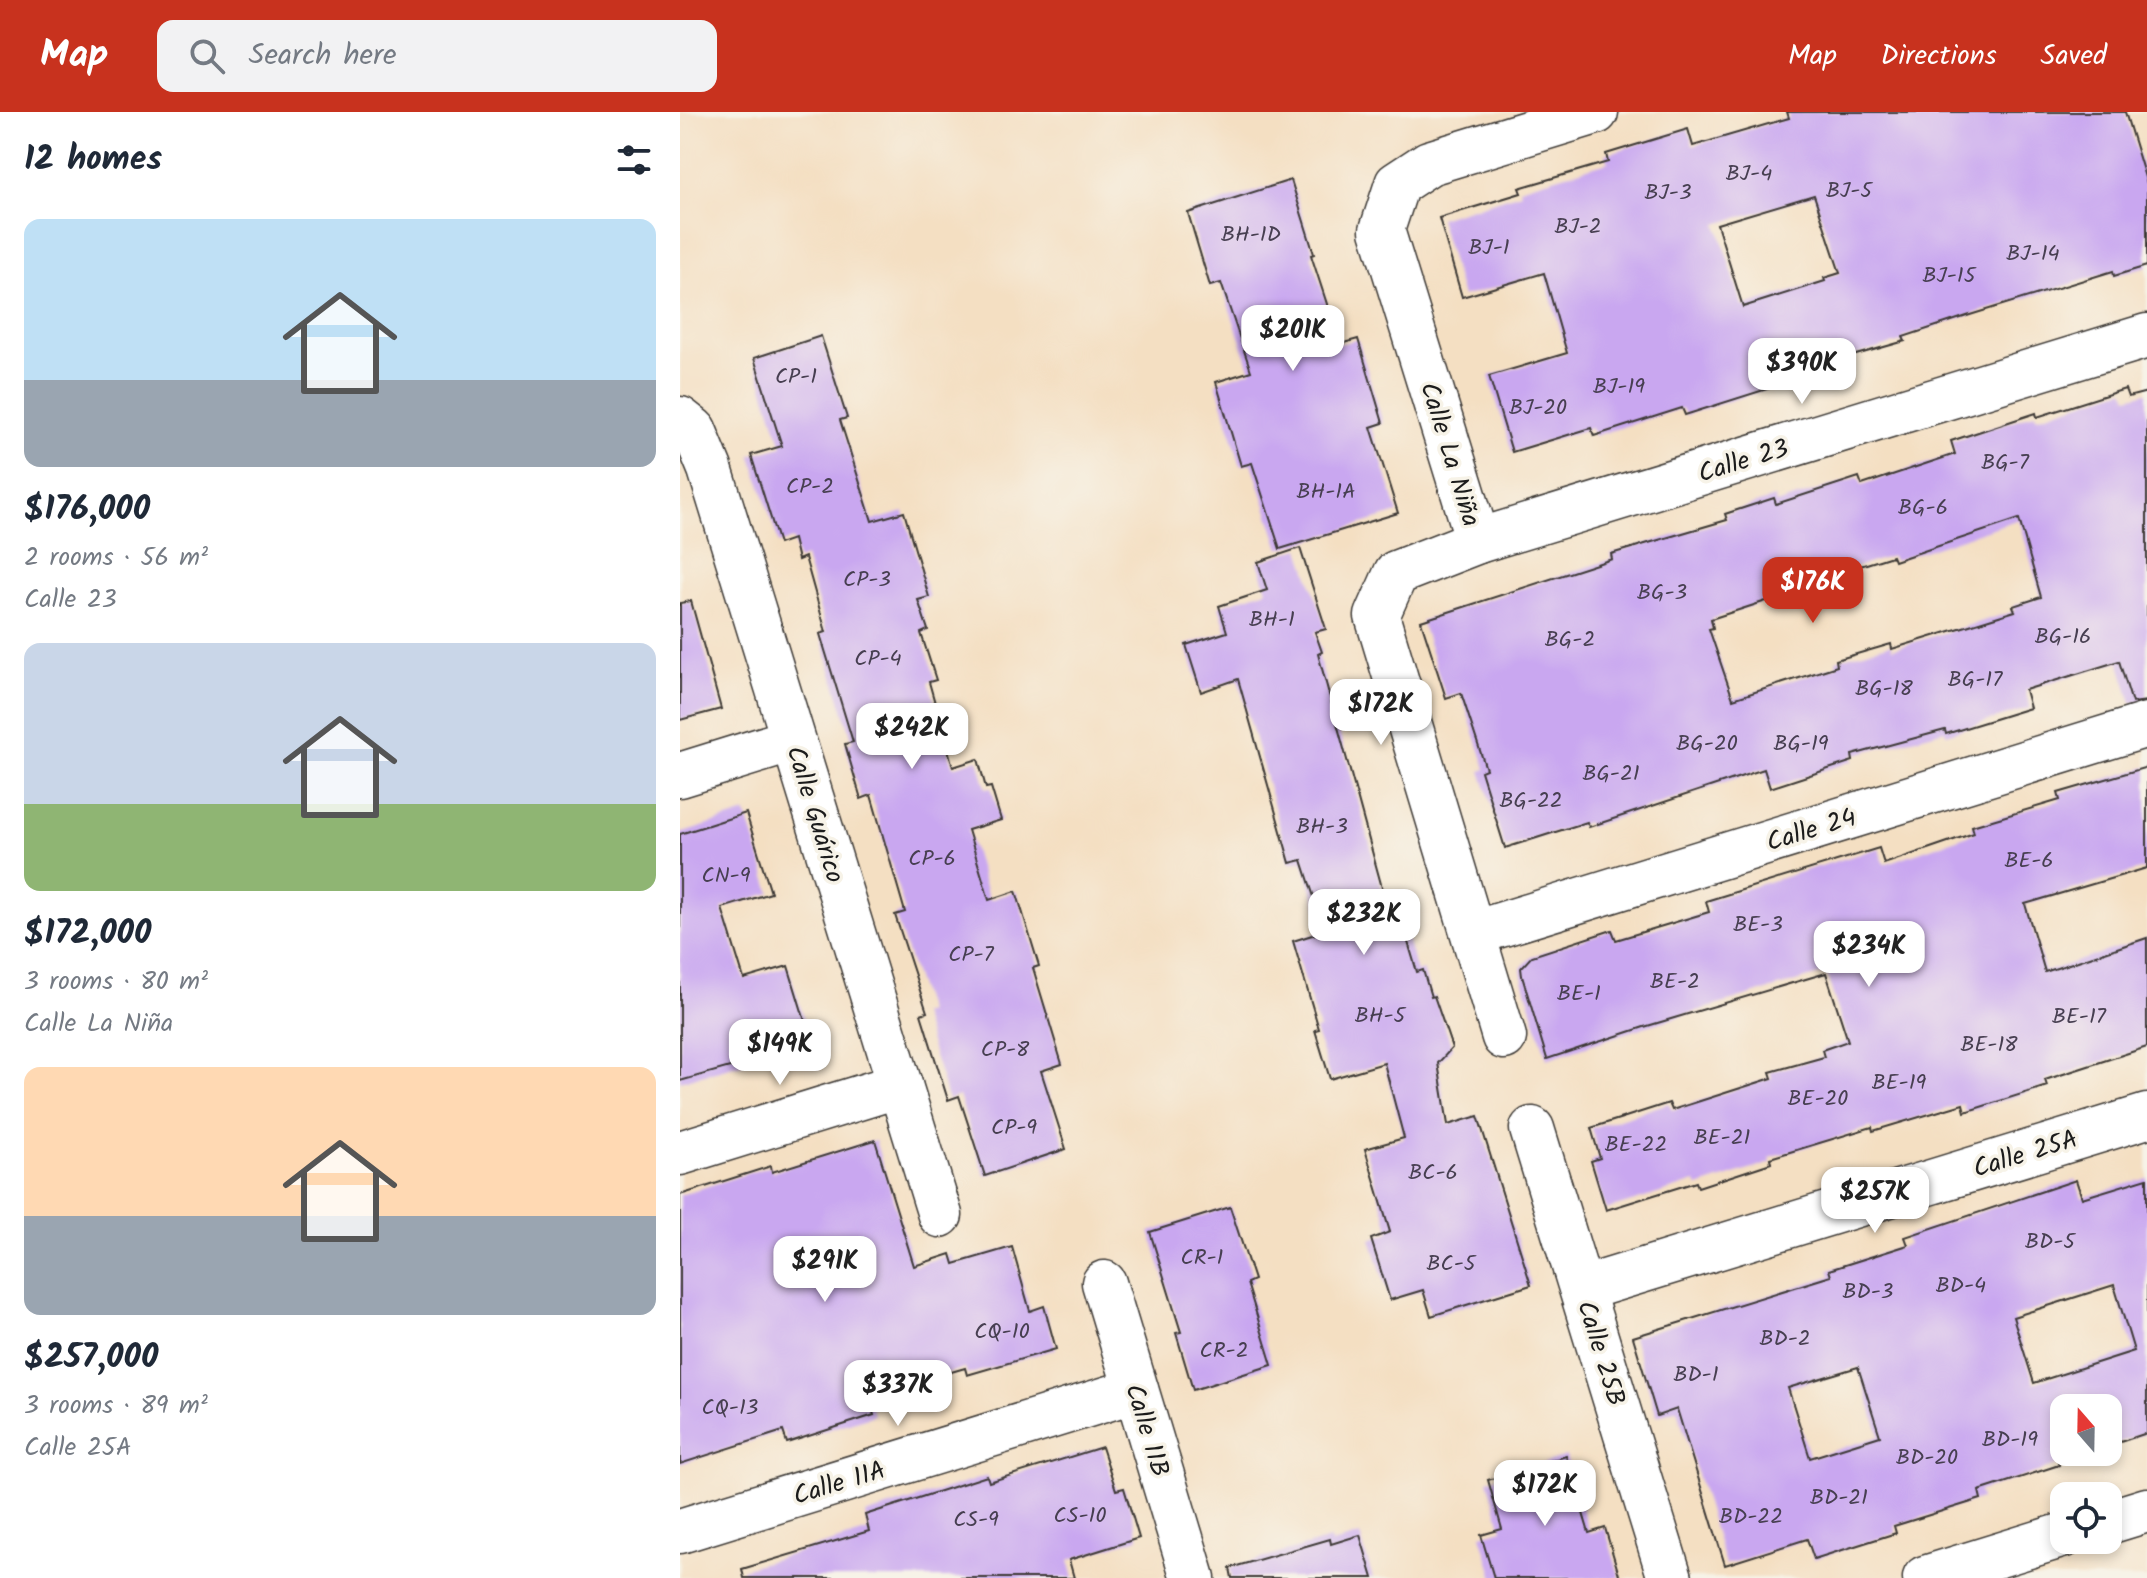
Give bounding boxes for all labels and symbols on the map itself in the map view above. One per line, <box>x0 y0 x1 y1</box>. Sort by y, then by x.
house number: BJ-4 <box>1726 157 1772 192</box>
house number: BJ-5 <box>1826 174 1873 209</box>
house number: BJ-3 <box>1645 176 1691 211</box>
house number: BJ-2 <box>1554 210 1602 245</box>
house number: BH-1D <box>1221 218 1281 253</box>
house number: BJ-1 <box>1468 231 1510 266</box>
house number: BJ-14 <box>2006 237 2060 272</box>
house number: BJ-15 <box>1922 259 1977 294</box>
pin: $201K <box>1237 305 1349 373</box>
pin: $390K <box>1746 338 1858 406</box>
house number: CP-1 <box>775 360 817 395</box>
house number: BJ-19 <box>1593 370 1645 405</box>
street label: Calle La Niña <box>1407 377 1491 532</box>
house number: BJ-20 <box>1509 391 1567 426</box>
street label: Calle 23 <box>1693 428 1794 496</box>
house number: BG-7 <box>1981 446 2030 481</box>
house number: CP-2 <box>786 470 834 505</box>
house number: BH-1A <box>1296 475 1356 510</box>
house number: BG-6 <box>1898 491 1948 526</box>
pin: $176K <box>1757 557 1869 625</box>
house number: CP-3 <box>843 563 891 598</box>
house number: BG-3 <box>1637 576 1687 611</box>
house number: BH-1 <box>1249 603 1295 638</box>
house number: BG-16 <box>2035 620 2091 655</box>
house number: BG-2 <box>1545 623 1595 658</box>
house number: CP-4 <box>854 642 902 677</box>
house number: BG-17 <box>1948 663 2003 698</box>
house number: BG-18 <box>1855 672 1914 707</box>
pin: $172K <box>1325 679 1437 747</box>
pin: $242K <box>856 703 968 771</box>
house number: BG-20 <box>1676 727 1738 762</box>
house number: BG-19 <box>1773 727 1829 762</box>
street label: Calle Guárico <box>773 741 855 888</box>
house number: BG-21 <box>1582 757 1640 792</box>
house number: BG-22 <box>1499 784 1563 819</box>
street label: Calle 24 <box>1761 797 1862 864</box>
house number: BH-3 <box>1296 810 1348 845</box>
house number: CP-6 <box>908 842 956 877</box>
house number: BE-6 <box>2004 844 2054 879</box>
house number: CN-9 <box>702 859 751 894</box>
pin: $232K <box>1308 889 1420 957</box>
house number: BE-3 <box>1733 908 1783 943</box>
pin: $234K <box>1813 921 1925 989</box>
house number: CP-7 <box>948 938 995 973</box>
house number: BE-2 <box>1650 965 1700 1000</box>
house number: BE-1 <box>1557 977 1601 1012</box>
house number: BH-5 <box>1355 999 1407 1034</box>
house number: BE-17 <box>2052 1000 2107 1035</box>
pin: $149K <box>724 1019 836 1087</box>
house number: BE-18 <box>1960 1028 2018 1063</box>
house number: CP-8 <box>981 1033 1030 1068</box>
house number: BE-19 <box>1872 1066 1927 1101</box>
house number: BE-20 <box>1788 1082 1848 1117</box>
house number: CP-9 <box>991 1111 1037 1146</box>
street label: Calle 25A <box>1968 1119 2083 1191</box>
house number: BE-21 <box>1694 1121 1750 1156</box>
house number: BE-22 <box>1605 1128 1667 1163</box>
house number: BC-6 <box>1408 1156 1458 1191</box>
pin: $257K <box>1819 1167 1931 1235</box>
house number: BD-5 <box>2025 1225 2076 1260</box>
pin: $291K <box>769 1236 881 1304</box>
house number: CR-1 <box>1180 1241 1224 1276</box>
house number: BC-5 <box>1426 1247 1477 1282</box>
house number: BD-4 <box>1936 1269 1986 1304</box>
house number: BD-3 <box>1843 1275 1893 1310</box>
street label: Calle 25B <box>1564 1296 1636 1411</box>
house number: CQ-10 <box>974 1315 1030 1350</box>
house number: BD-2 <box>1759 1322 1811 1357</box>
house number: CR-2 <box>1200 1334 1248 1369</box>
house number: BD-1 <box>1673 1358 1719 1393</box>
pin: $337K <box>842 1360 954 1428</box>
street label: Calle 11B <box>1112 1379 1180 1482</box>
house number: CQ-13 <box>702 1391 758 1426</box>
north arrow <box>2050 1394 2122 1466</box>
house number: BD-19 <box>1982 1423 2038 1458</box>
house number: BD-20 <box>1896 1441 1958 1476</box>
street label: Calle 11A <box>788 1450 891 1518</box>
pin: $172K <box>1489 1460 1601 1528</box>
house number: BD-21 <box>1810 1481 1868 1516</box>
house number: CS-10 <box>1054 1499 1106 1534</box>
house number: BD-22 <box>1719 1500 1783 1535</box>
house number: CS-9 <box>953 1503 999 1538</box>

